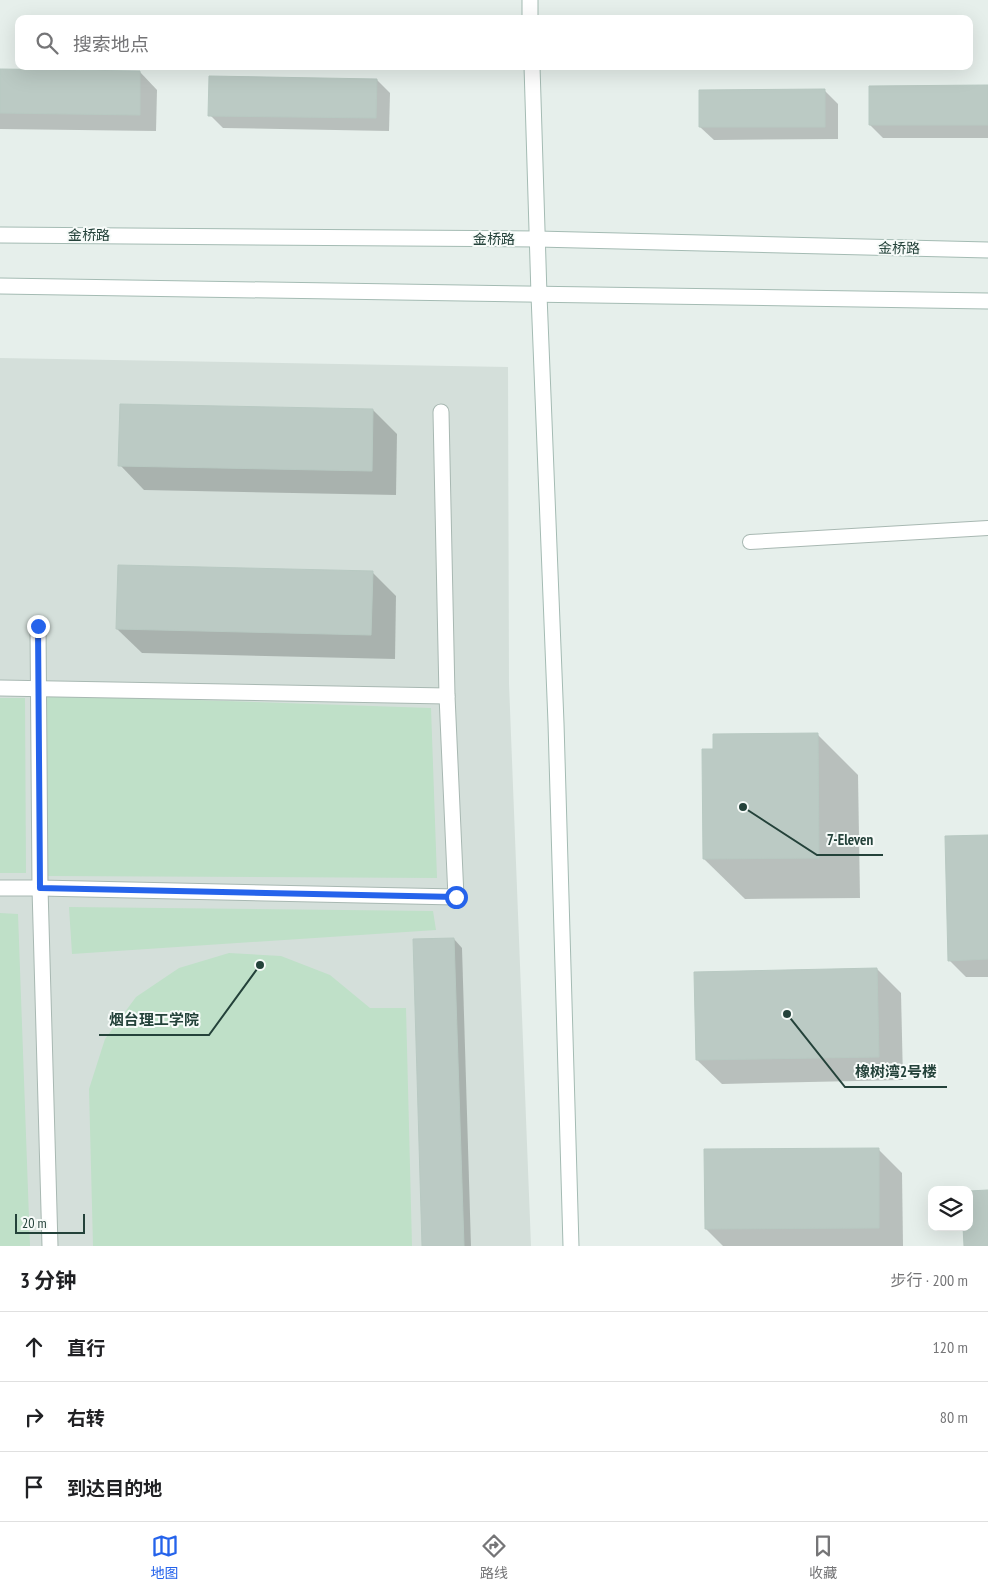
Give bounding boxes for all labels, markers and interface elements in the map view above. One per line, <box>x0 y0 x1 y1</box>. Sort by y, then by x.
search box <box>15 15 973 70</box>
icon: search <box>33 29 61 57</box>
text: 搜索地点 <box>73 32 149 56</box>
street label: 金桥路 <box>68 226 110 244</box>
street label: 金桥路 <box>473 230 515 248</box>
street label: 金桥路 <box>878 239 920 257</box>
route end <box>27 615 50 638</box>
callout: 7-Eleven <box>817 825 883 855</box>
text: 7-Eleven <box>827 830 873 849</box>
route start <box>445 886 468 909</box>
callout: 烟台理工学院 <box>99 1005 209 1035</box>
text: 烟台理工学院 <box>109 1010 199 1029</box>
callout: 橡树湾2号楼 <box>845 1057 947 1087</box>
text: 橡树湾2号楼 <box>855 1062 937 1081</box>
map controls <box>928 1186 973 1231</box>
button: layers <box>928 1186 973 1231</box>
scale bar <box>15 1211 85 1234</box>
text: 20 m <box>22 1214 47 1232</box>
text: 3 分钟 <box>20 1267 76 1294</box>
text: 步行 · 200 m <box>890 1270 968 1290</box>
icon: ahead <box>20 1333 48 1361</box>
text: 直行 <box>67 1336 105 1360</box>
text: 120 m <box>933 1337 968 1357</box>
icon: right <box>20 1403 48 1431</box>
text: 右转 <box>67 1406 105 1430</box>
text: 80 m <box>940 1407 968 1427</box>
icon: arrive <box>20 1473 48 1501</box>
text: 到达目的地 <box>67 1476 162 1500</box>
tab: 地图 <box>151 1532 179 1582</box>
tab: 路线 <box>480 1532 508 1582</box>
tab: 收藏 <box>809 1532 837 1582</box>

